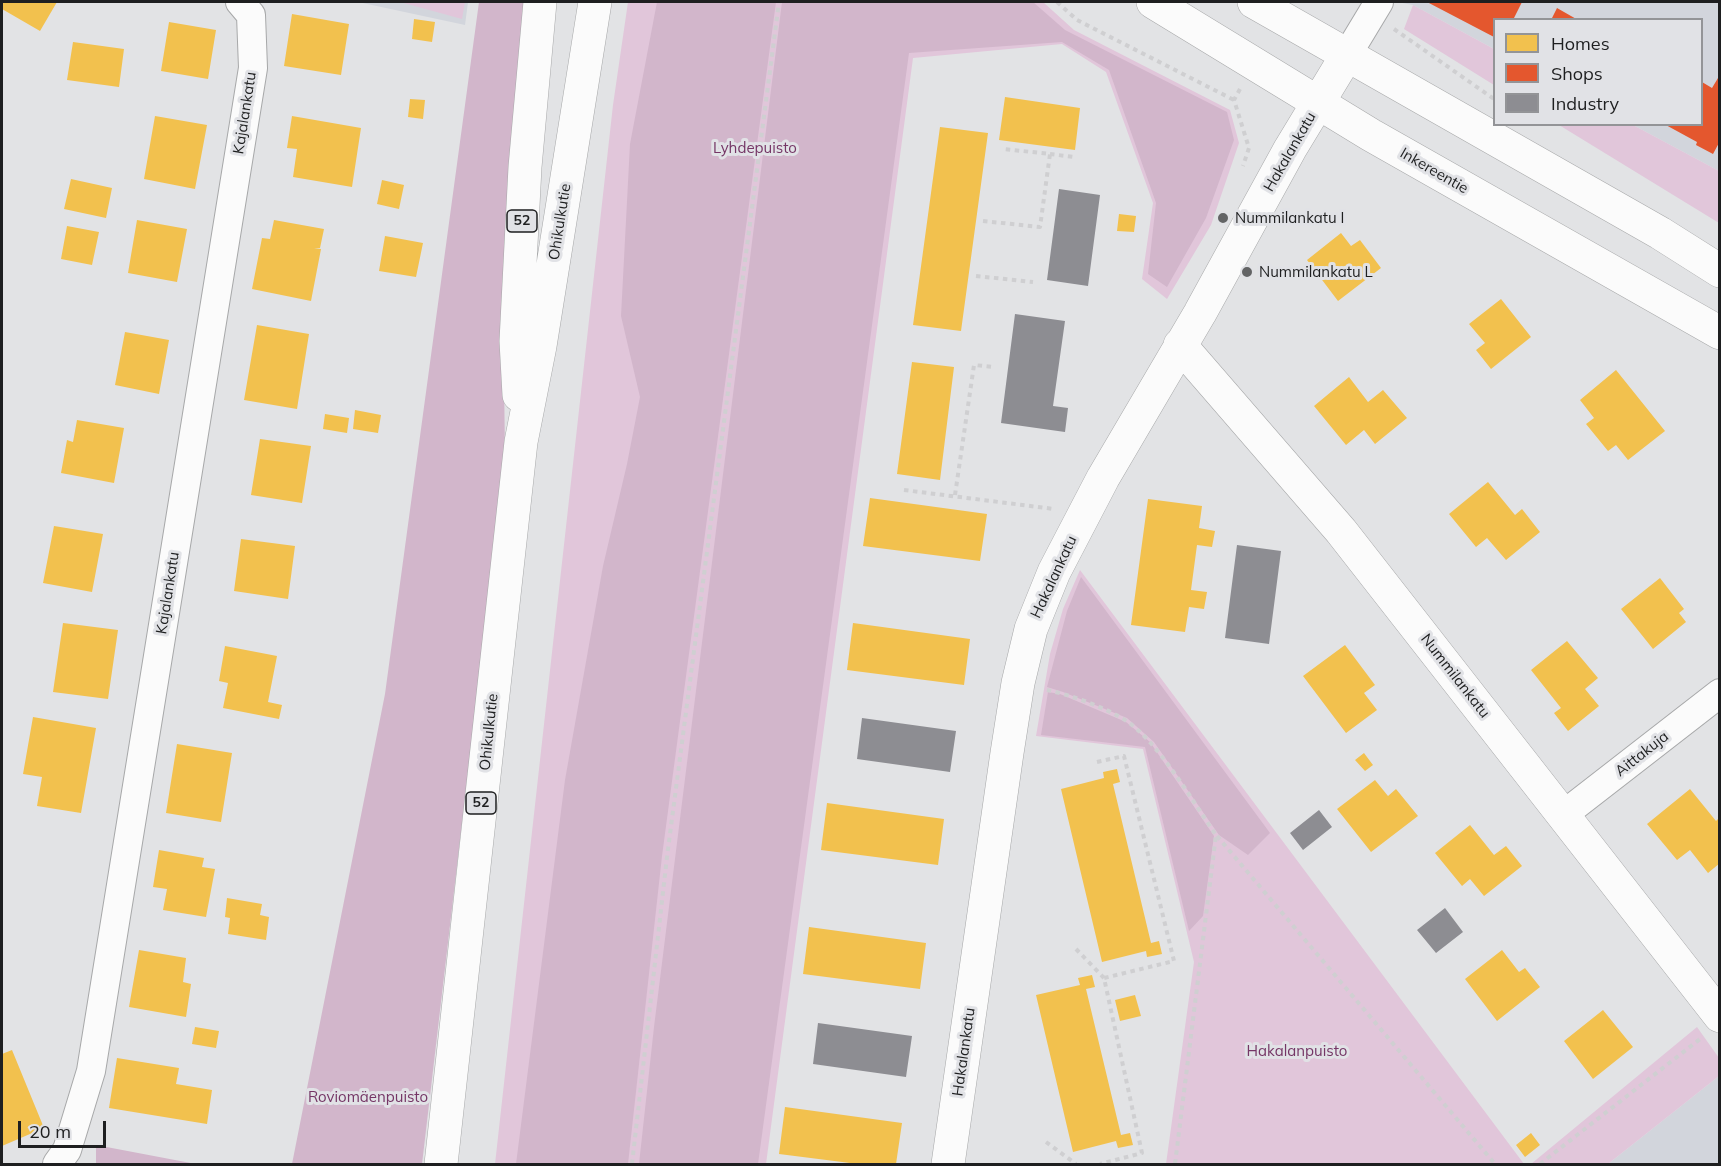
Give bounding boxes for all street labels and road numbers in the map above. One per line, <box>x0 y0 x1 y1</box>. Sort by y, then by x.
street label: Kajalankatu <box>230 71 260 155</box>
street label: Hakalankatu <box>1260 109 1320 195</box>
street label: Inkereentie <box>1397 144 1471 198</box>
street label: Ohikulkutie <box>545 182 575 262</box>
road number: 52 <box>507 210 537 232</box>
street label: Hakalankatu <box>1027 533 1081 621</box>
street label: Kajalankatu <box>153 551 183 635</box>
street label: Nummilankatu <box>1417 630 1493 722</box>
street label: Ohikulkutie <box>476 693 502 771</box>
street label: Aittakuja <box>1612 728 1672 780</box>
road number: 52 <box>466 792 496 814</box>
street label: Hakalankatu <box>949 1007 979 1097</box>

